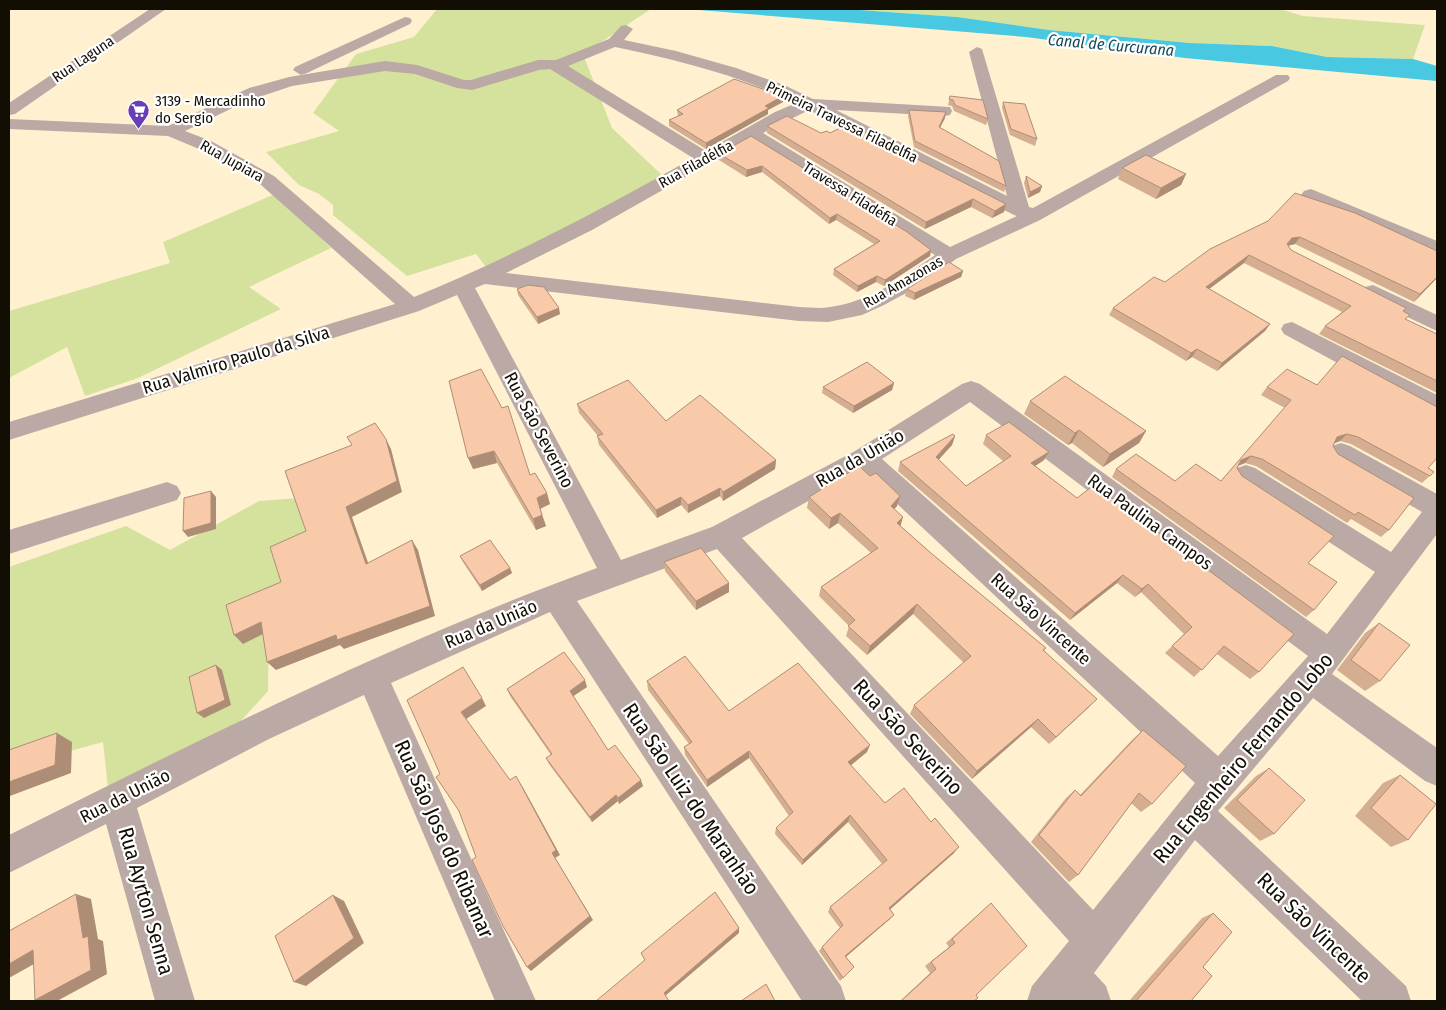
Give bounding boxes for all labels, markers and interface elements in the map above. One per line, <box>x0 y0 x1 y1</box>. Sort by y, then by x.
water label: Canal de Curcurana <box>1047 30 1175 60</box>
street label: Rua Laguna <box>49 32 117 86</box>
street label: Primeira Travessa Filadelfia <box>763 77 921 167</box>
place label: 3139 - Mercadinho do Sergio <box>155 92 266 127</box>
supermarket icon: 3139 - Mercadinho do Sergio <box>127 98 151 129</box>
street label: Rua Jupiara <box>197 136 267 186</box>
street label: Rua Filadélfia <box>656 136 736 192</box>
street label: Travessa Filadéfia <box>800 158 900 230</box>
street label: Rua Amazonas <box>860 252 946 312</box>
street label: Rua Valmiro Paulo da Silva <box>140 321 332 399</box>
street label: Rua São Severino <box>499 368 579 492</box>
street label: Rua da União <box>812 424 908 492</box>
street label: Rua Paulina Campos <box>1083 469 1217 575</box>
street label: Rua São Vincente <box>986 568 1096 670</box>
street label: Rua da União <box>442 595 540 653</box>
street label: Rua Engenheiro Fernando Lobo <box>1147 647 1339 869</box>
street label: Rua São Severino <box>848 673 968 801</box>
street label: Rua São Luiz do Maranhão <box>617 698 765 900</box>
street label: Rua São Jose do Ribamar <box>389 736 500 943</box>
street label: Rua da União <box>76 764 174 828</box>
street label: Rua Ayrton Senna <box>113 824 179 978</box>
street label: Rua São Vincente <box>1252 867 1376 989</box>

